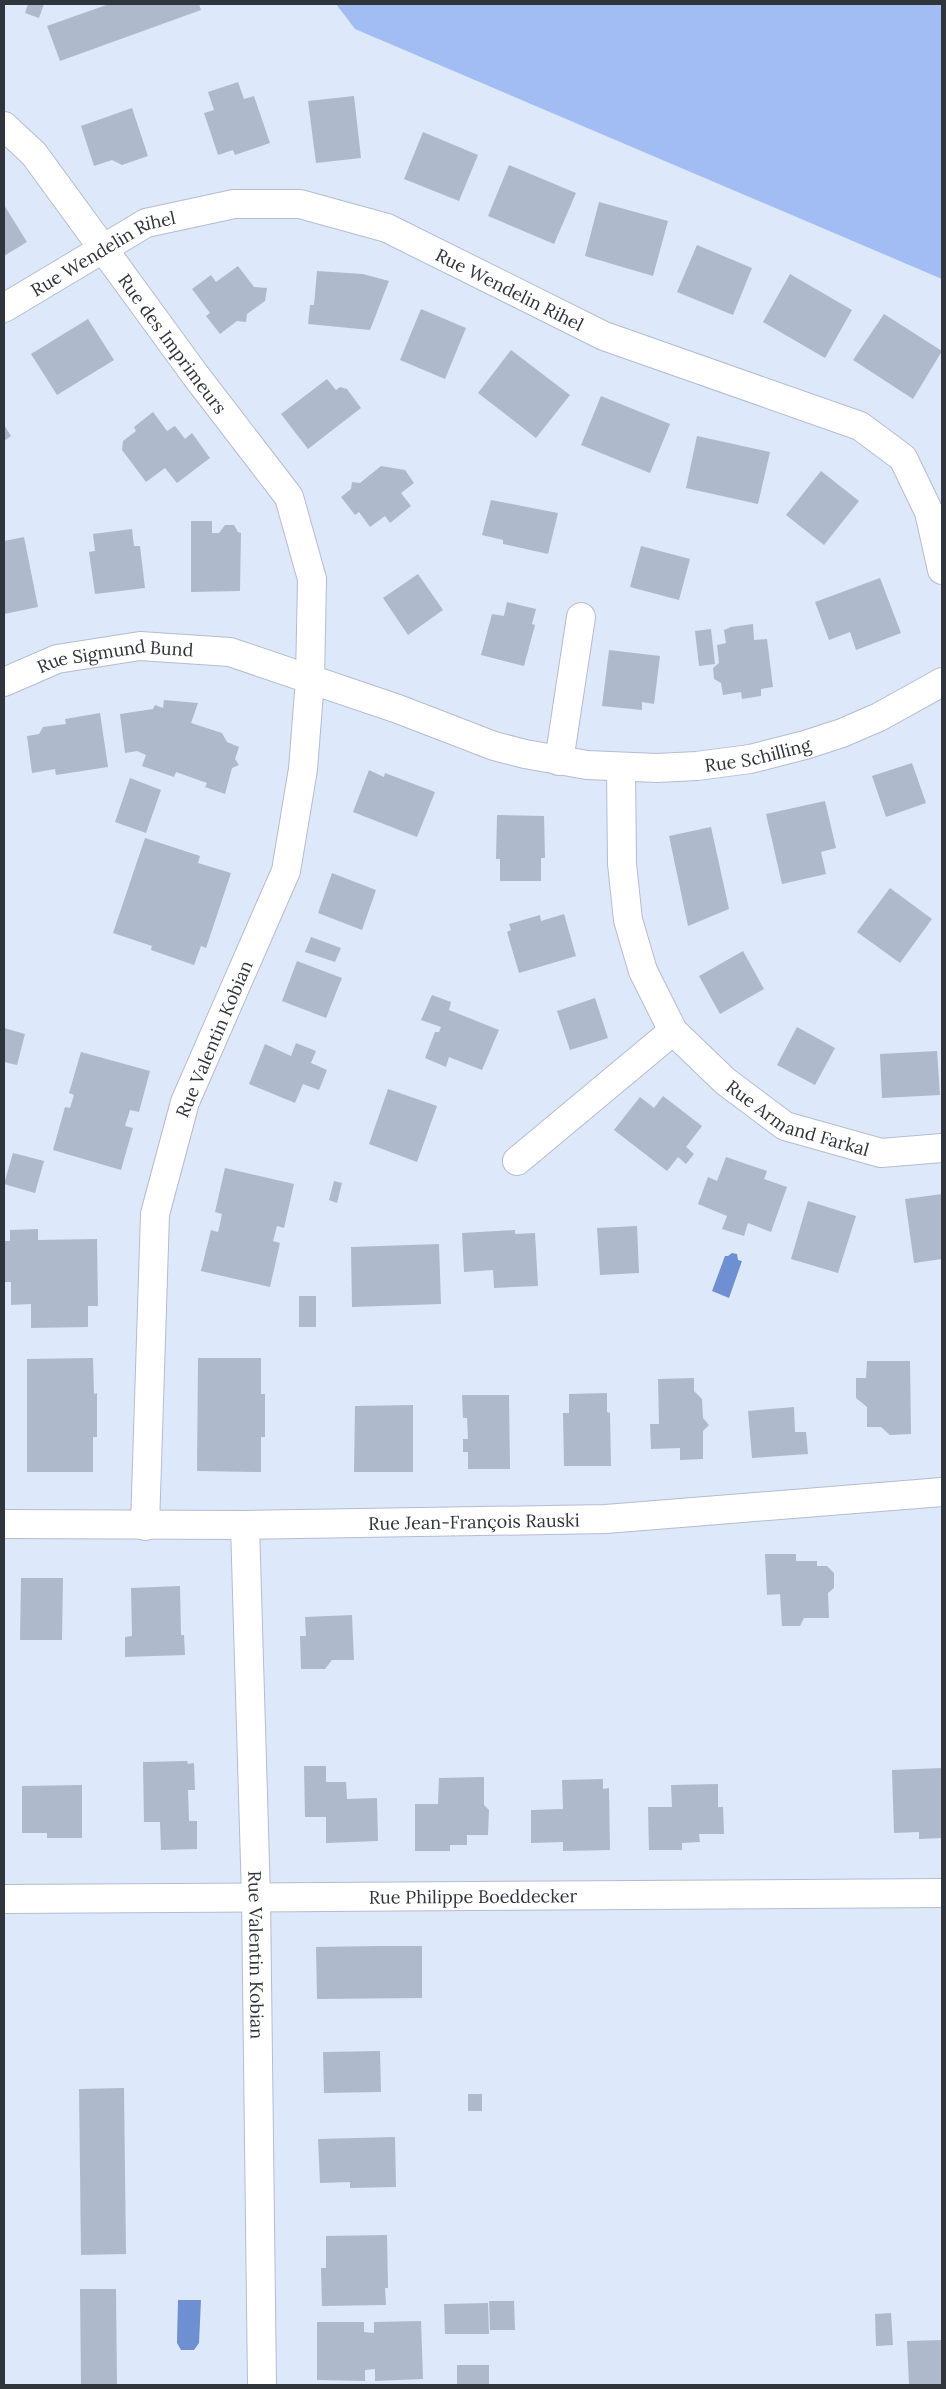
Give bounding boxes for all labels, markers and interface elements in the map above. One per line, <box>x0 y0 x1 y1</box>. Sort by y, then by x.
street label: Rue Wendelin Rihel <box>26 205 178 301</box>
street label: Rue Wendelin Rihel <box>432 243 588 336</box>
street label: Rue des Imprimeurs <box>114 269 232 418</box>
street label: Rue Sigmund Bund <box>33 634 194 678</box>
street label: Rue Schilling <box>703 732 815 776</box>
street label: Rue Valentin Kobian <box>170 957 258 1121</box>
street label: Rue Armand Farkal <box>722 1075 872 1161</box>
street label: Rue Jean-François Rauski <box>368 1508 580 1534</box>
street label: Rue Valentin Kobian <box>244 1870 269 2039</box>
street label: Rue Philippe Boeddecker <box>369 1884 578 1908</box>

